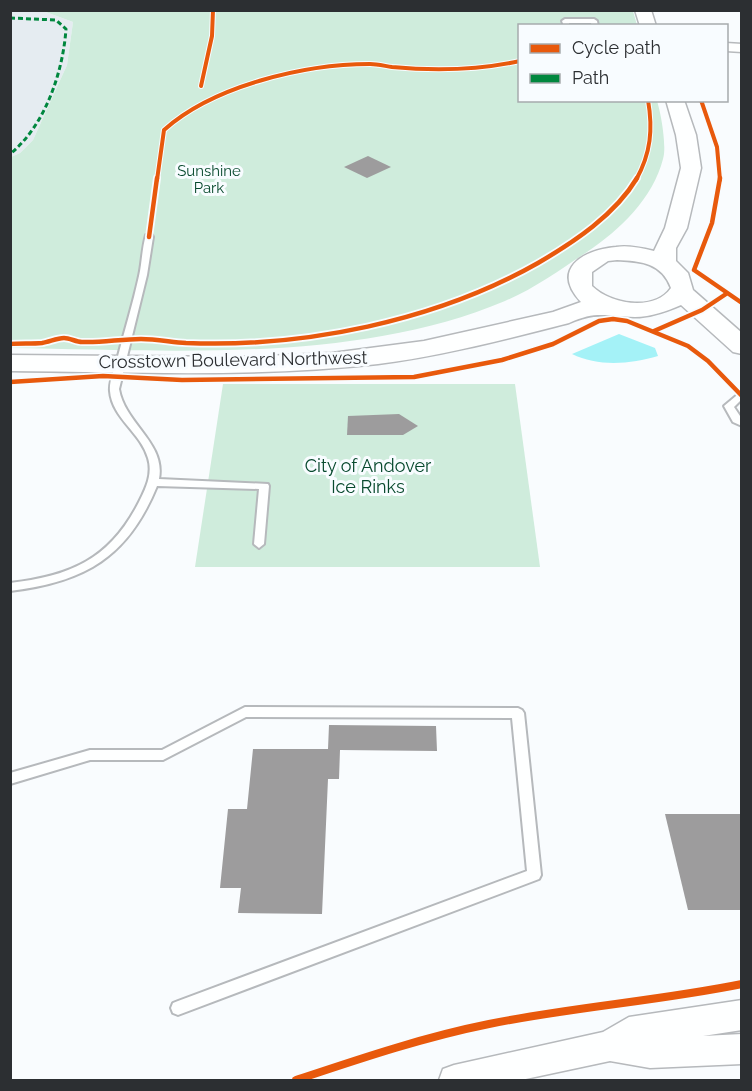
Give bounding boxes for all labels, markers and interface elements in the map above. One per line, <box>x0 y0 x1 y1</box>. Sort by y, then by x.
legend <box>518 24 728 102</box>
text: Cycle path <box>572 37 661 58</box>
text: Path <box>572 67 609 88</box>
park label: Sunshine Park <box>177 162 241 197</box>
street label: Crosstown Boulevard Northwest <box>98 347 368 372</box>
park label: City of Andover Ice Rinks <box>305 455 432 497</box>

